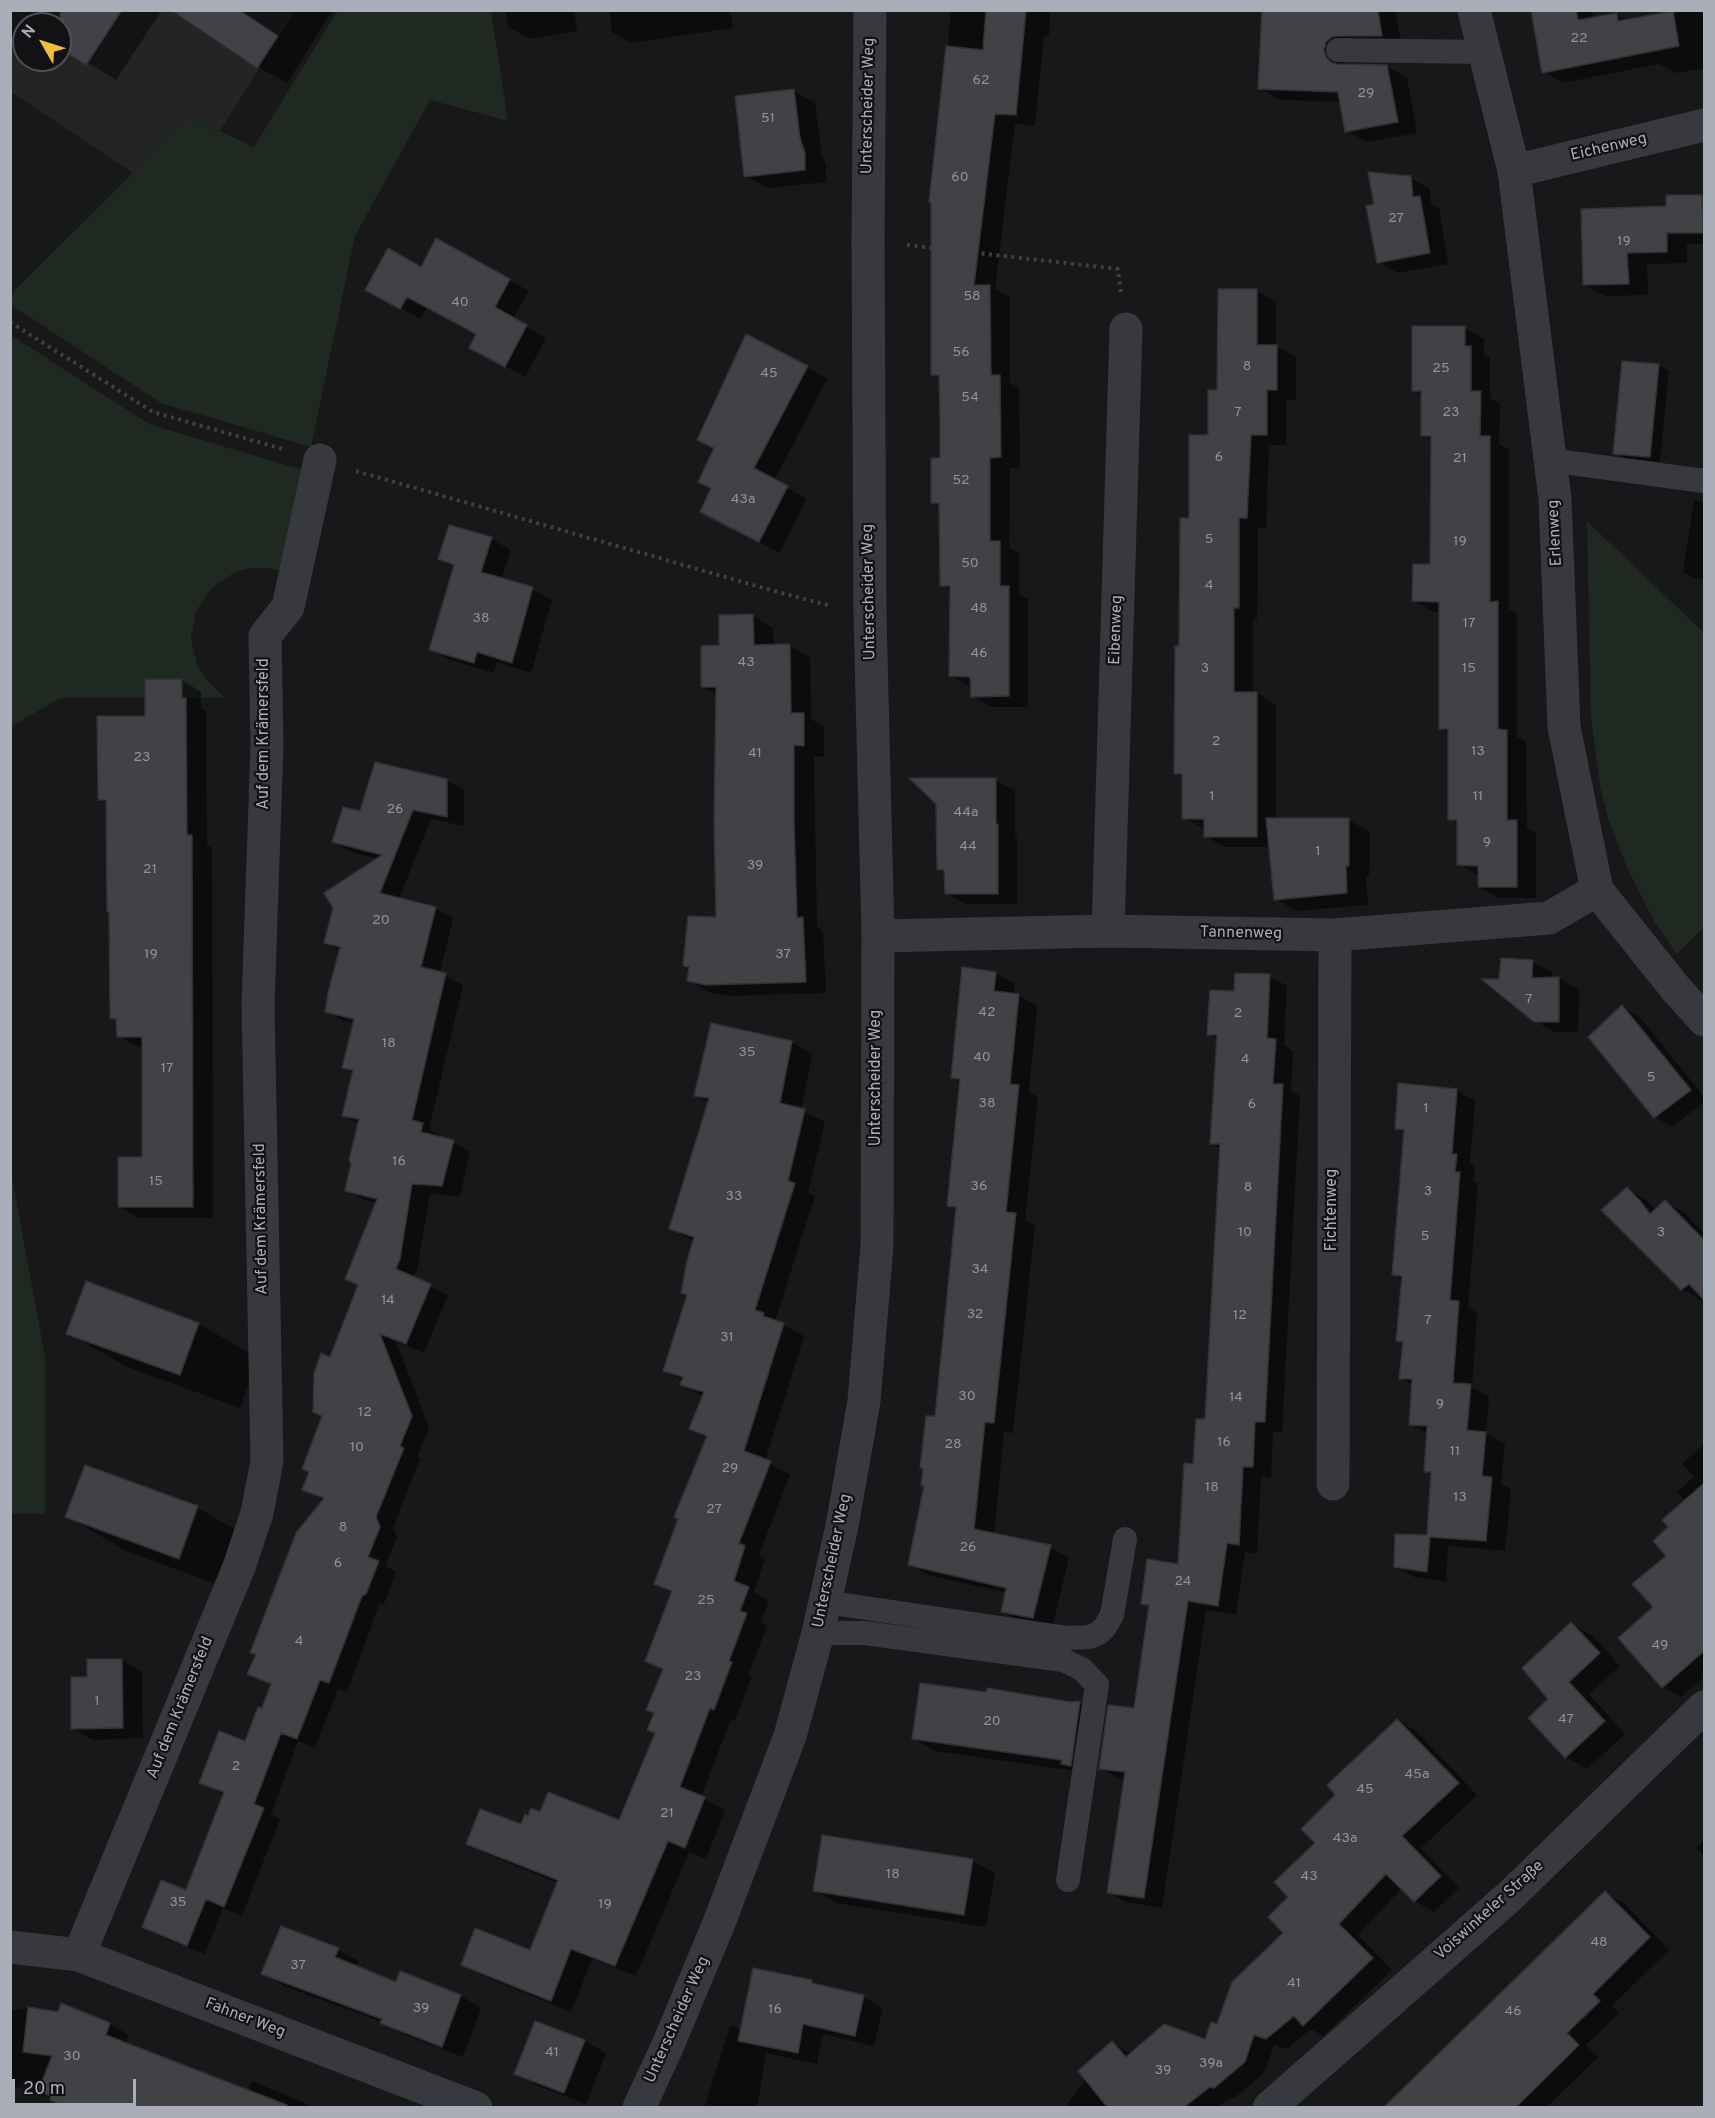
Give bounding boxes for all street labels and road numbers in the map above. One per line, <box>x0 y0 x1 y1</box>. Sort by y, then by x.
street label: Unterscheider Weg <box>858 38 880 174</box>
street label: Eichenweg <box>1569 130 1649 166</box>
street label: Erlenweg <box>1545 499 1567 567</box>
street label: Unterscheider Weg <box>859 524 881 660</box>
street label: Eibenweg <box>1106 595 1128 665</box>
street label: Auf dem Krämersfeld <box>255 658 275 810</box>
street label: Tannenweg <box>1200 924 1282 944</box>
street label: Unterscheider Weg <box>867 1010 887 1146</box>
street label: Auf dem Krämersfeld <box>251 1143 273 1295</box>
street label: Fichtenweg <box>1323 1169 1343 1251</box>
street label: Unterscheider Weg <box>809 1492 857 1630</box>
street label: Auf dem Krämersfeld <box>144 1634 218 1782</box>
street label: Voiswinkeler Straße <box>1432 1857 1548 1965</box>
street label: Unterscheider Weg <box>641 1954 715 2086</box>
street label: Fahner Weg <box>202 1995 288 2043</box>

